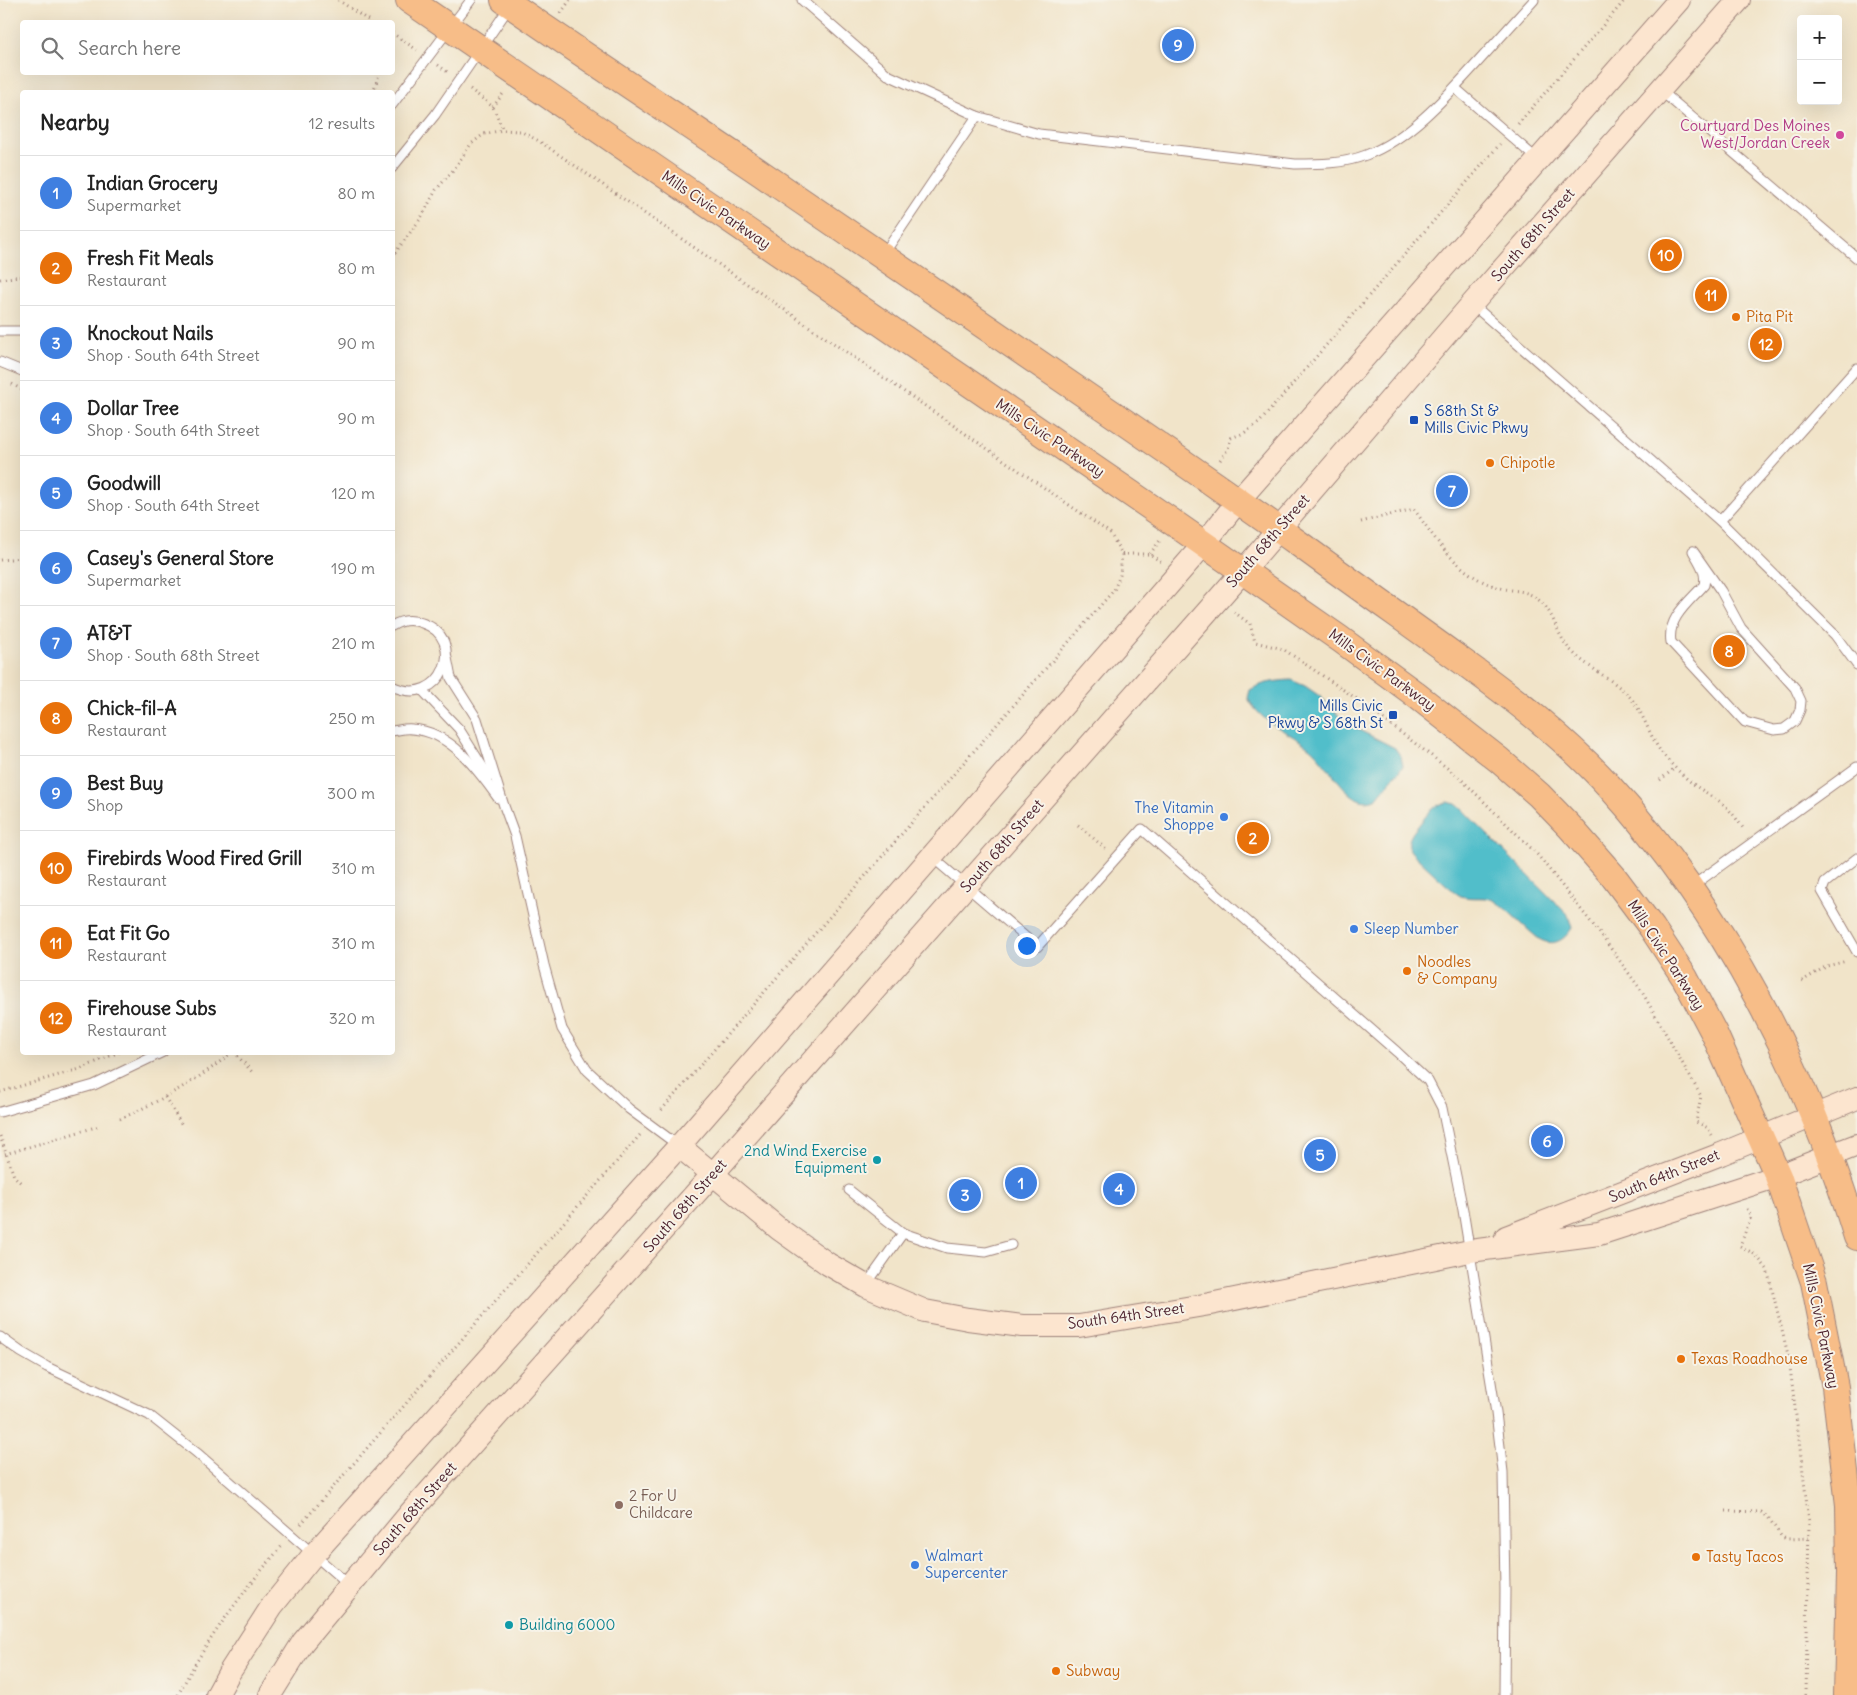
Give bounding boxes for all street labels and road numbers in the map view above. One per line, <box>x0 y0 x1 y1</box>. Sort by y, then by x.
street label: Mills Civic Parkway <box>658 166 774 253</box>
street label: South 68th Street <box>1487 184 1578 285</box>
street label: Mills Civic Parkway <box>992 394 1108 481</box>
street label: South 68th Street <box>1222 490 1313 591</box>
street label: Mills Civic Parkway <box>1325 624 1439 715</box>
street label: South 68th Street <box>956 795 1047 896</box>
street label: Mills Civic Parkway <box>1624 896 1709 1013</box>
street label: South 64th Street <box>1606 1145 1722 1206</box>
street label: South 68th Street <box>639 1155 730 1256</box>
street label: Mills Civic Parkway <box>1799 1262 1844 1390</box>
street label: South 64th Street <box>1066 1298 1185 1333</box>
street label: South 68th Street <box>369 1458 460 1559</box>

